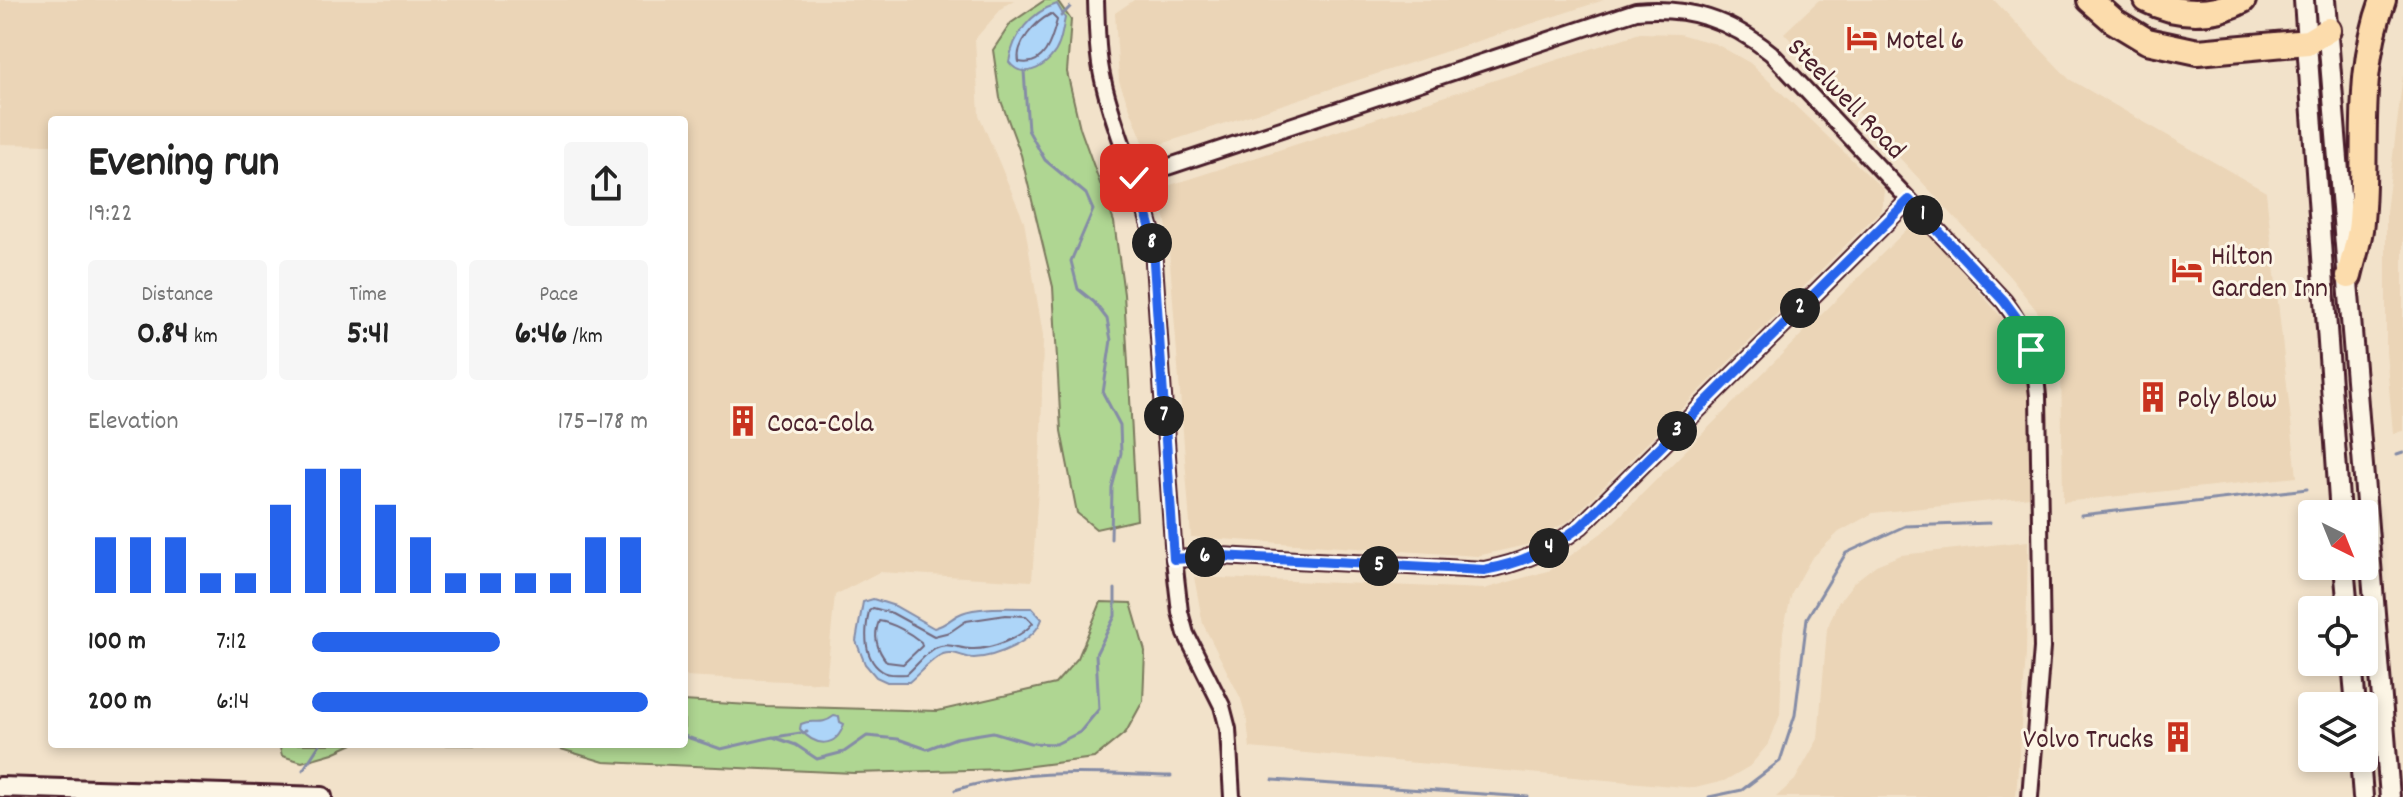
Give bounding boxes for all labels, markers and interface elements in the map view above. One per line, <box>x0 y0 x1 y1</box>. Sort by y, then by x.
hotel icon: Motel 6 <box>1845 21 1879 55</box>
place label: Motel 6 <box>1886 23 1964 63</box>
street label: Steelwell Road <box>1776 30 1913 171</box>
text: Evening run <box>88 134 279 197</box>
button: share <box>564 142 648 226</box>
pin <box>1100 144 1168 212</box>
icon: check <box>1112 156 1156 200</box>
pin: 1 <box>1903 195 1943 235</box>
text: 19:22 <box>88 196 133 233</box>
text: 1 <box>1921 199 1925 230</box>
pin: 8 <box>1132 223 1172 263</box>
text: 8 <box>1148 227 1156 258</box>
place label: Hilton Garden Inn <box>2211 239 2328 311</box>
hotel icon: Hilton Garden Inn <box>2170 253 2204 287</box>
text: Distance <box>141 280 213 311</box>
text: Time <box>349 280 387 311</box>
text: Pace <box>539 280 578 311</box>
pin: 2 <box>1780 288 1820 328</box>
text: 2 <box>1795 292 1805 323</box>
text: 0.84 <box>137 311 189 360</box>
text: 5:41 <box>347 311 389 360</box>
text: 6:46 <box>514 311 567 360</box>
pin <box>1997 316 2065 384</box>
text: km <box>189 322 218 353</box>
text: /km <box>567 322 603 353</box>
icon: arrive <box>2009 328 2053 372</box>
building icon: Poly Blow <box>2136 380 2170 414</box>
place label: Poly Blow <box>2177 382 2277 422</box>
pin: 7 <box>1144 396 1184 436</box>
text: 7 <box>1160 400 1168 431</box>
text: Elevation <box>88 404 178 441</box>
text: 175–178 m <box>558 404 648 441</box>
building icon: Coca-Cola <box>726 404 760 438</box>
place label: Coca-Cola <box>767 406 874 446</box>
pin: 3 <box>1657 411 1697 451</box>
text: 3 <box>1672 415 1682 446</box>
north arrow <box>2298 500 2378 580</box>
map controls <box>2298 500 2378 772</box>
pin: 4 <box>1529 528 1569 568</box>
text: 4 <box>1544 532 1554 563</box>
pin: 6 <box>1185 537 1225 577</box>
text: 6 <box>1200 541 1210 572</box>
pin: 5 <box>1359 546 1399 586</box>
text: 5 <box>1374 550 1384 581</box>
button: locate <box>2298 596 2378 676</box>
text: 100 m <box>88 624 146 661</box>
text: 7:12 <box>216 624 247 661</box>
text: 200 m <box>88 684 152 721</box>
text: 6:14 <box>216 684 250 721</box>
button: layers <box>2298 692 2378 772</box>
building icon: Volvo Trucks <box>2161 720 2195 754</box>
place label: Volvo Trucks <box>2023 722 2154 762</box>

